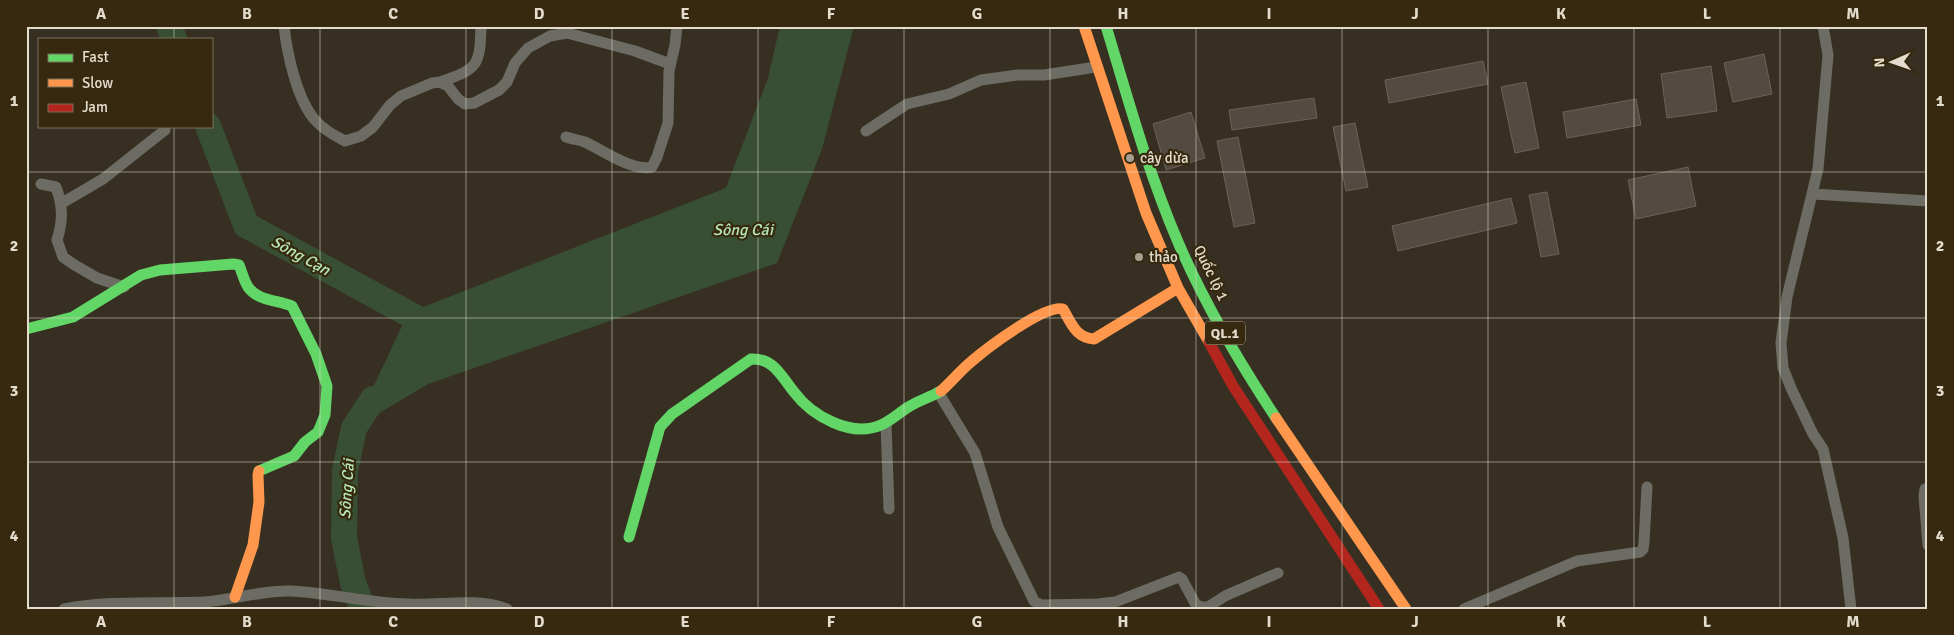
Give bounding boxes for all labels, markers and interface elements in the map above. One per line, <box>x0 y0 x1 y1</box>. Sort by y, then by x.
text: A <box>96 4 107 24</box>
text: B <box>242 4 252 24</box>
text: C <box>388 4 398 24</box>
text: D <box>534 4 545 24</box>
text: E <box>680 4 690 24</box>
text: F <box>827 4 836 24</box>
text: G <box>972 4 982 24</box>
text: H <box>1118 4 1128 24</box>
text: I <box>1266 4 1272 24</box>
text: J <box>1411 4 1419 24</box>
text: K <box>1556 4 1566 24</box>
text: L <box>1703 4 1712 24</box>
text: M <box>1846 4 1860 24</box>
legend <box>38 38 212 128</box>
north arrow <box>1866 38 1916 88</box>
text: Fast <box>82 48 109 66</box>
text: N <box>1871 57 1888 68</box>
text: Slow <box>82 74 113 92</box>
text: 1 <box>10 91 19 111</box>
text: 1 <box>1936 91 1945 111</box>
text: Jam <box>82 98 108 116</box>
place label: cây dừa <box>1140 149 1189 167</box>
marker: cây dừa <box>1124 152 1136 164</box>
water label: Sông Cái <box>713 220 775 240</box>
water label: Sông Cạn <box>268 232 335 281</box>
text: 2 <box>10 236 18 256</box>
text: 2 <box>1936 236 1944 256</box>
street label: Quốc lộ 1 <box>1190 242 1232 304</box>
place label: thảo <box>1149 248 1178 266</box>
marker: thảo <box>1133 251 1145 263</box>
road number: QL.1 <box>1205 322 1245 344</box>
text: 3 <box>10 381 18 401</box>
text: 3 <box>1936 381 1944 401</box>
water label: Sông Cái <box>335 457 359 520</box>
text: 4 <box>10 526 19 546</box>
text: 4 <box>1936 526 1945 546</box>
text: A <box>96 612 107 632</box>
text: B <box>242 612 252 632</box>
text: C <box>388 612 398 632</box>
text: D <box>534 612 545 632</box>
text: E <box>680 612 690 632</box>
text: F <box>827 612 836 632</box>
text: G <box>972 612 982 632</box>
text: H <box>1118 612 1128 632</box>
text: I <box>1266 612 1272 632</box>
text: J <box>1411 612 1419 632</box>
text: K <box>1556 612 1566 632</box>
text: L <box>1703 612 1712 632</box>
text: M <box>1846 612 1860 632</box>

